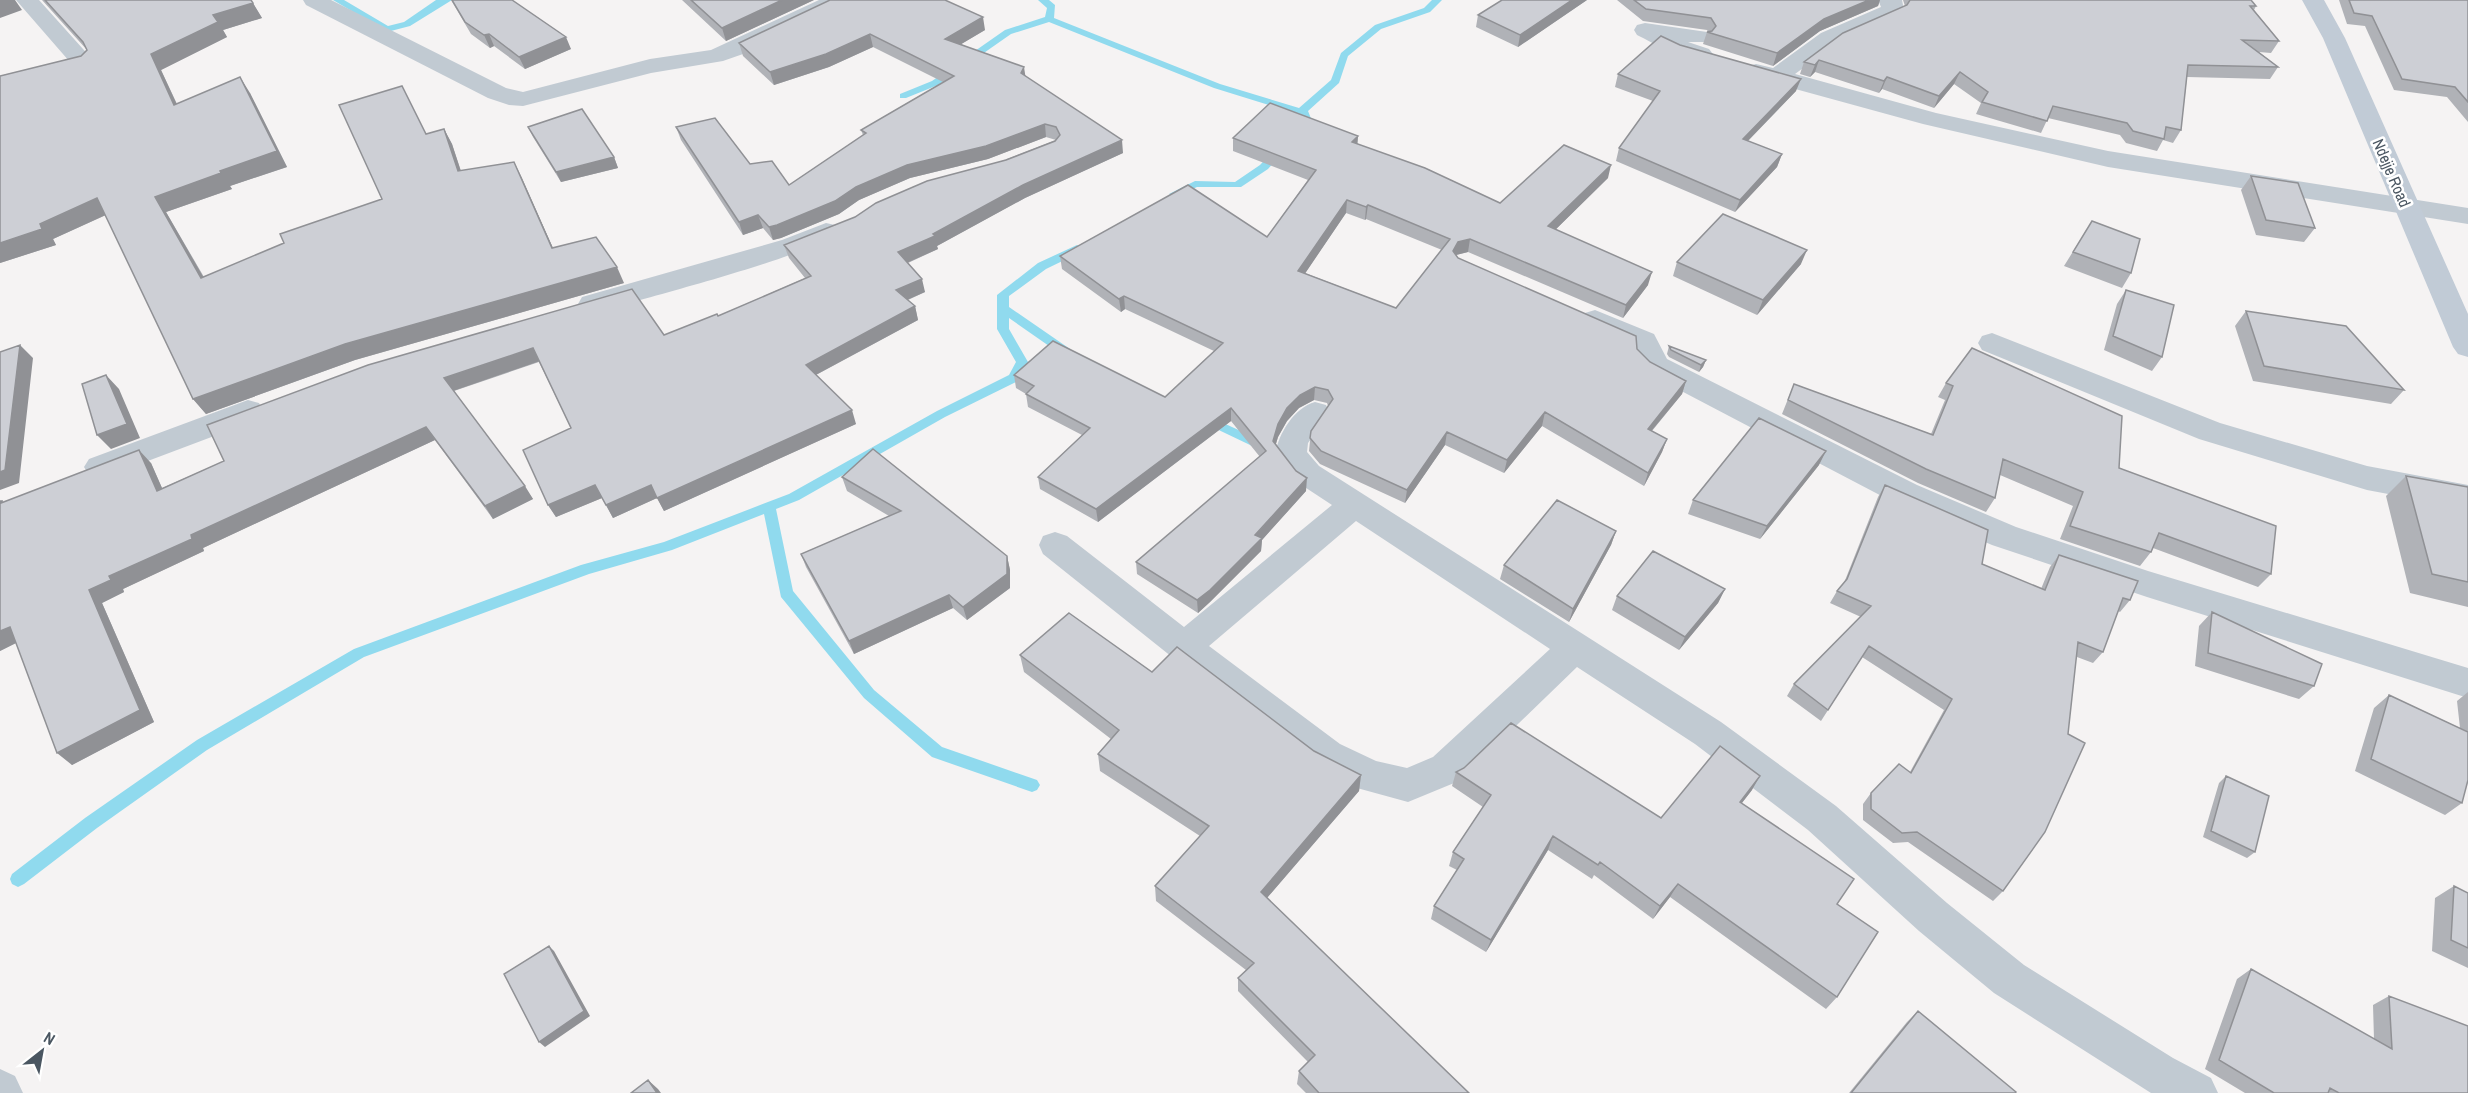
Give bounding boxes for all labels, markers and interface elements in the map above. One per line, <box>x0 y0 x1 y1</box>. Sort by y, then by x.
street label: Ndejje Road <box>2368 135 2416 211</box>
north arrow <box>12 1021 72 1081</box>
text: N <box>40 1026 59 1050</box>

